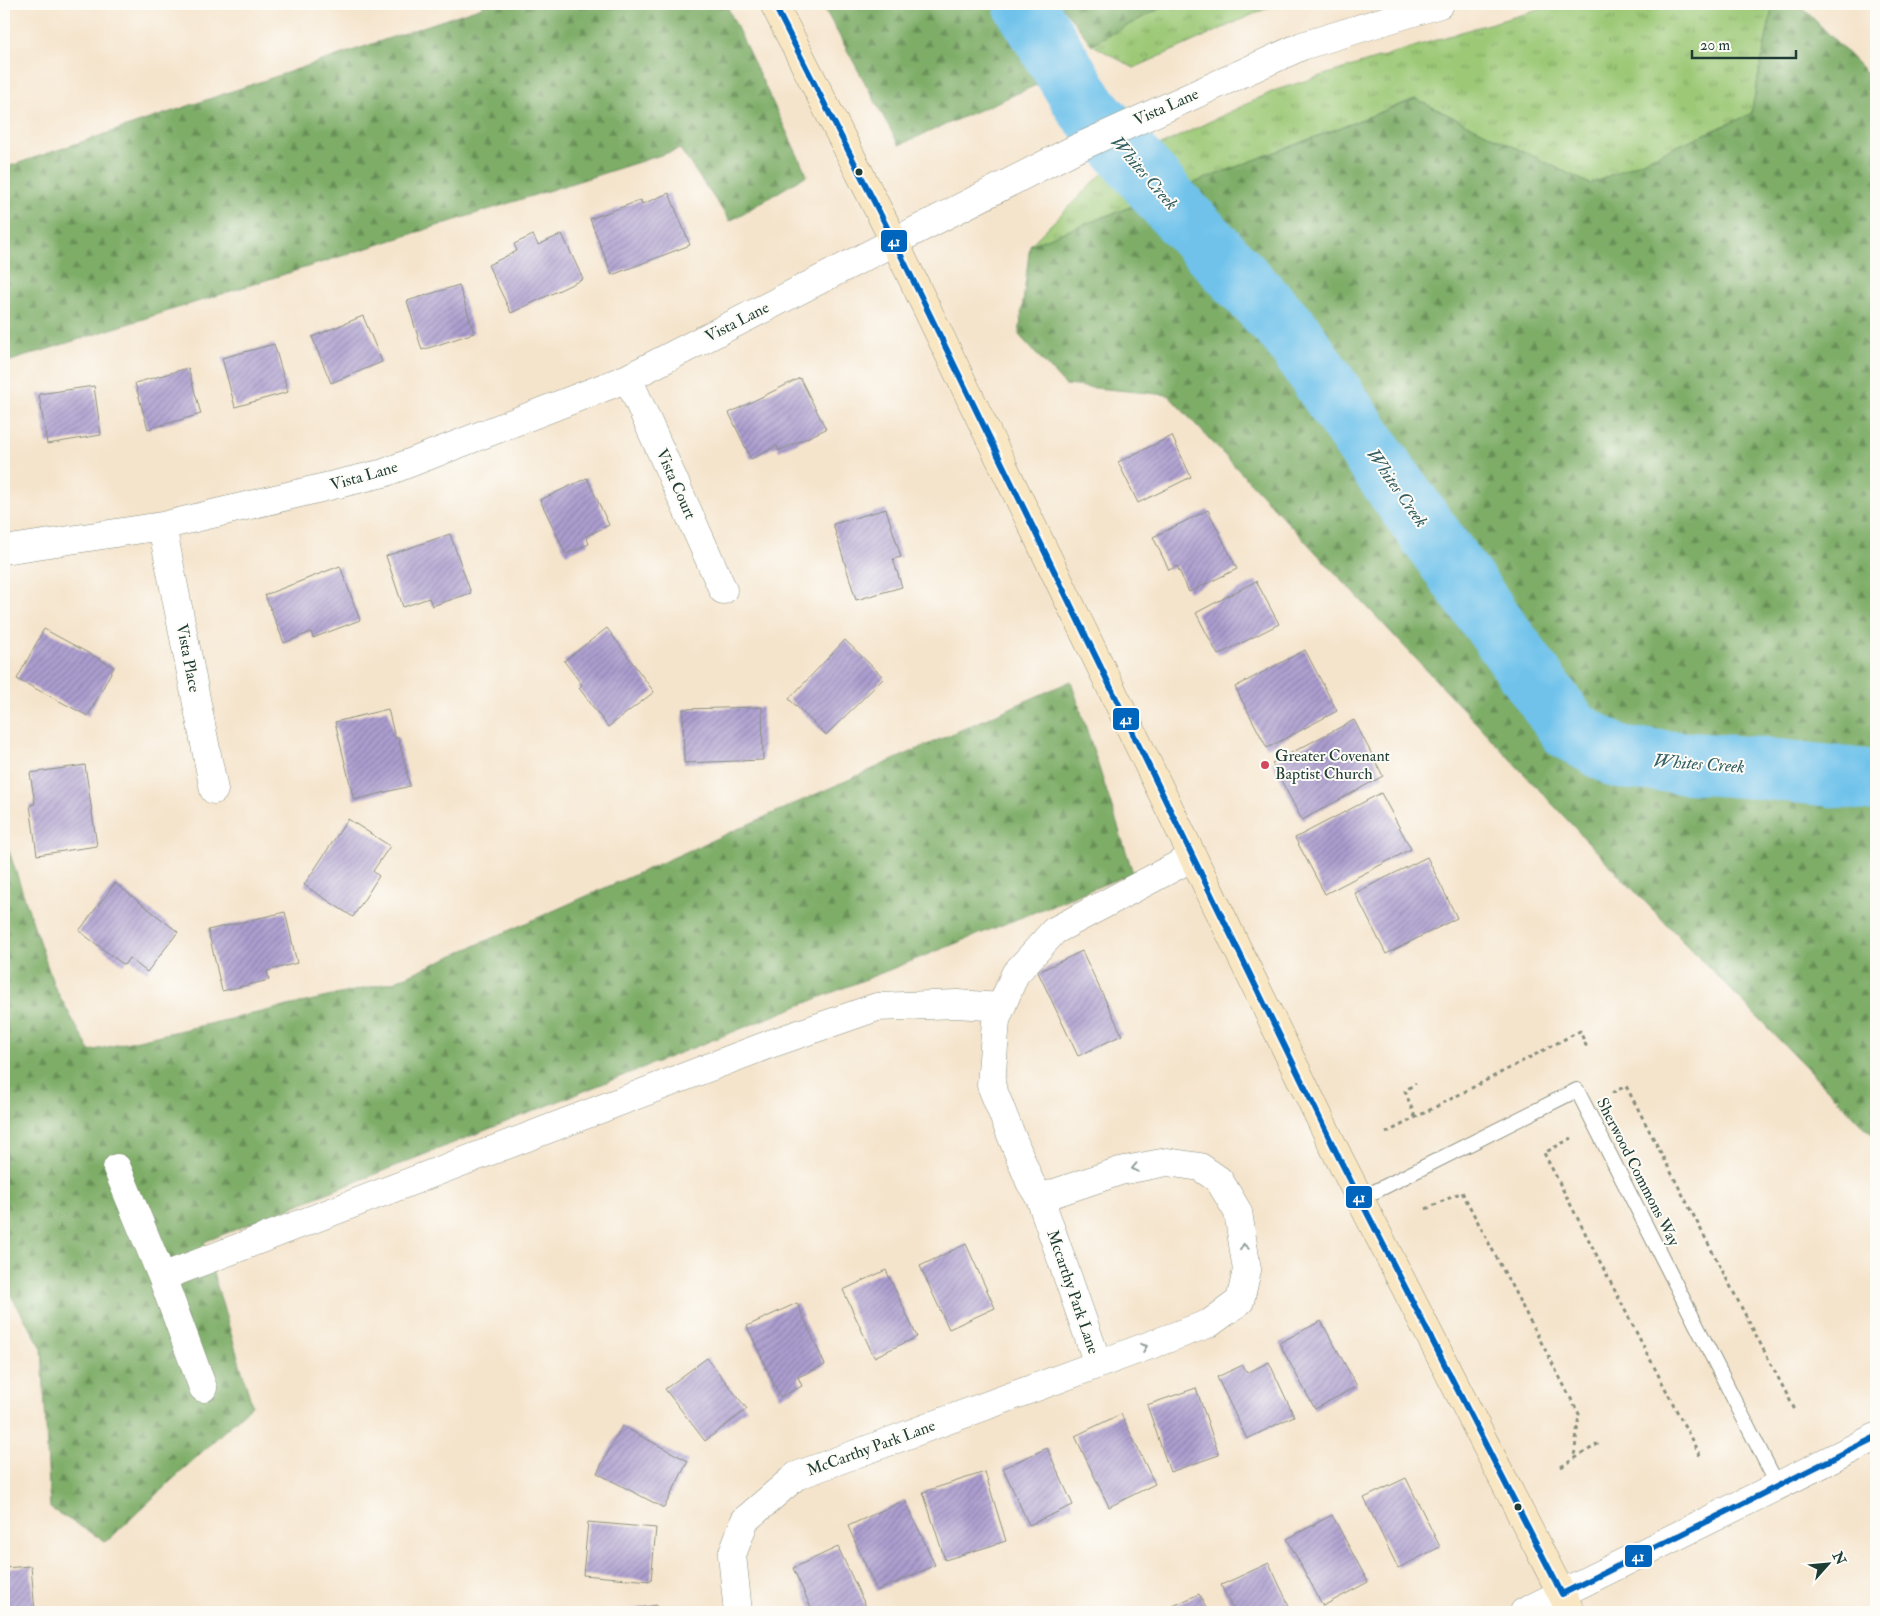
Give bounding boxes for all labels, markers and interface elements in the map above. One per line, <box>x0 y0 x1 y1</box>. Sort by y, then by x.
scale bar <box>1692 28 1796 60</box>
text: 20 m <box>1700 36 1730 55</box>
street label: Vista Lane <box>1130 84 1202 130</box>
water label: Whites Creek <box>1105 131 1183 215</box>
unlabelled marker <box>854 167 864 177</box>
line badge: 41 <box>880 229 908 253</box>
text: 41 <box>887 233 900 250</box>
street label: Vista Lane <box>702 297 773 347</box>
water label: Whites Creek <box>1361 444 1433 532</box>
street label: Vista Court <box>652 446 700 522</box>
street label: Vista Lane <box>328 457 400 495</box>
street label: Vista Place <box>172 622 204 694</box>
line badge: 41 <box>1112 707 1140 731</box>
text: 41 <box>1119 711 1132 728</box>
place label: Greater Covenant Baptist Church <box>1275 746 1390 785</box>
water label: Whites Creek <box>1653 749 1745 779</box>
marker: Greater Covenant Baptist Church <box>1259 759 1271 771</box>
street label: Sherwood Commons Way <box>1592 1095 1684 1250</box>
one-way arrow <box>1130 1162 1139 1173</box>
line badge: 41 <box>1345 1185 1373 1209</box>
text: 41 <box>1352 1189 1365 1206</box>
street label: Mccarthy Park Lane <box>1042 1227 1104 1357</box>
one-way arrow <box>1239 1243 1250 1251</box>
one-way arrow <box>1139 1343 1148 1353</box>
street label: McCarthy Park Lane <box>804 1415 938 1481</box>
unlabelled marker <box>1513 1502 1523 1512</box>
north arrow <box>1802 1538 1852 1588</box>
line badge: 41 <box>1624 1544 1653 1568</box>
text: 41 <box>1631 1548 1644 1565</box>
text: N <box>1828 1548 1850 1568</box>

